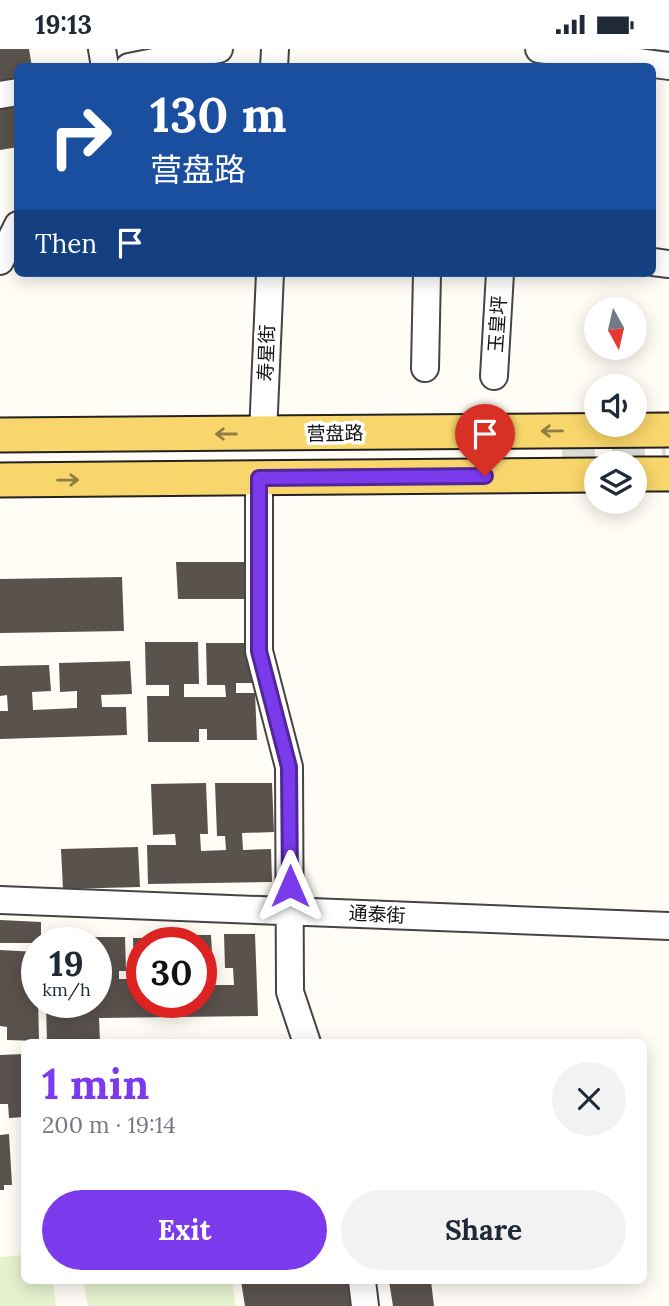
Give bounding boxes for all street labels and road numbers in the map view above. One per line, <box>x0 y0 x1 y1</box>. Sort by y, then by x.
street label: 玉皇坪 <box>483 295 511 353</box>
street label: 寿星街 <box>253 324 279 382</box>
street label: 营盘路 <box>306 421 364 445</box>
street label: 通泰街 <box>348 901 406 927</box>

